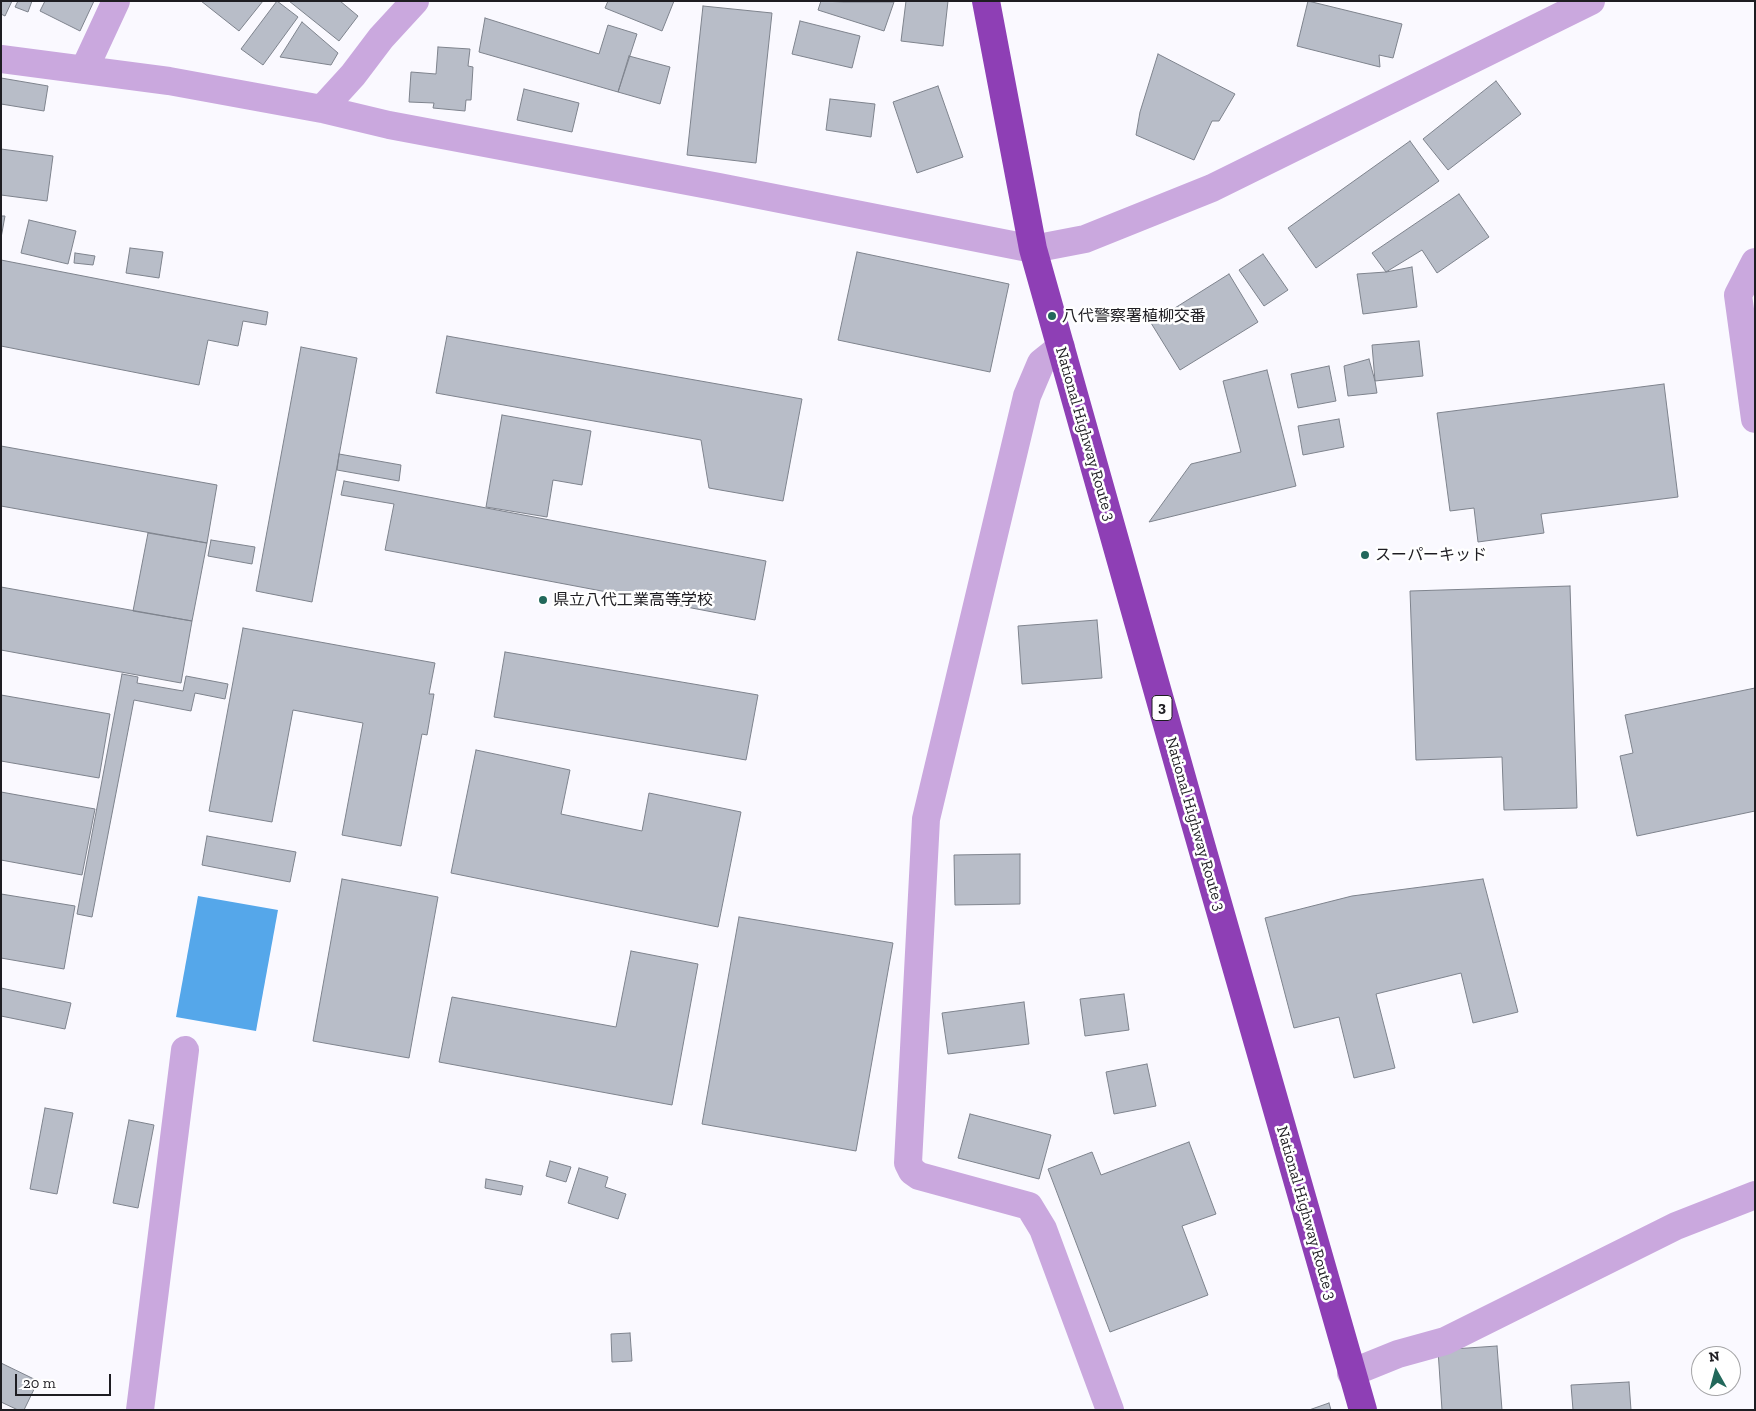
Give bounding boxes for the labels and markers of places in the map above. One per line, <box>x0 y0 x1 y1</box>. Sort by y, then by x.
place label: 八代警察署植柳交番 <box>1062 306 1206 326</box>
marker: 八代警察署植柳交番 <box>1046 310 1058 322</box>
place label: スーパーキッド <box>1375 545 1487 565</box>
marker: スーパーキッド <box>1359 549 1371 561</box>
place label: 県立八代工業高等学校 <box>553 590 713 610</box>
marker: 県立八代工業高等学校 <box>537 594 549 606</box>

